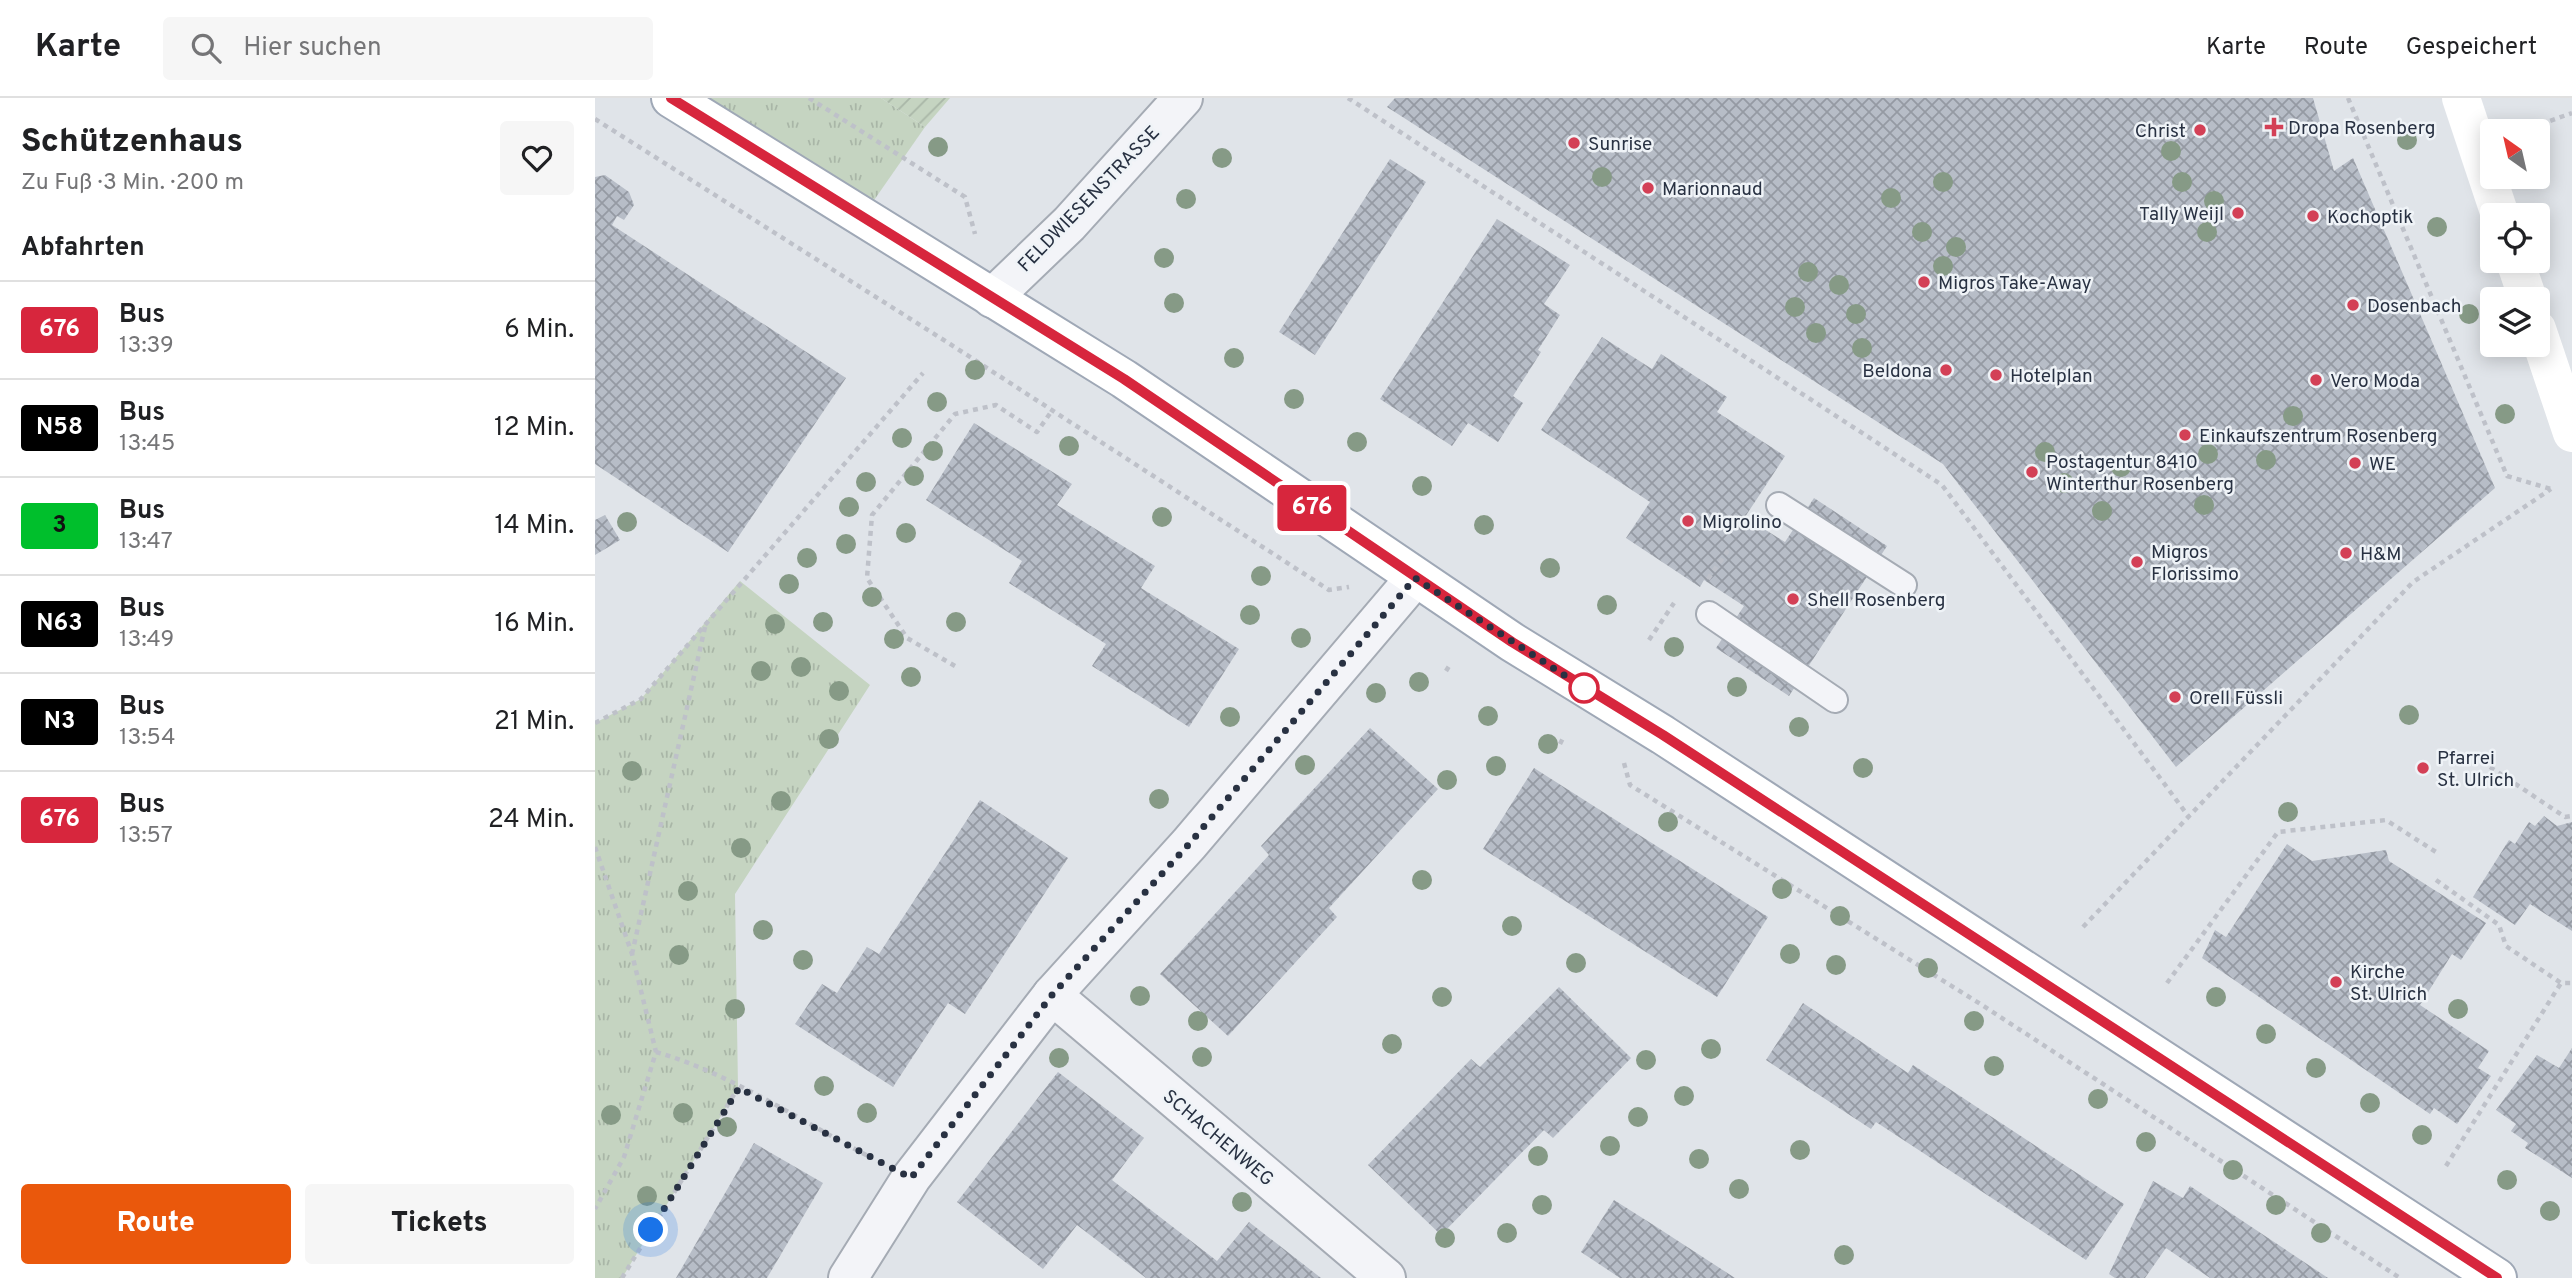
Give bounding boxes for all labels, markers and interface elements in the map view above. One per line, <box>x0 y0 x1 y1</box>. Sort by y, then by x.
search box <box>163 17 653 80</box>
text: Karte <box>35 27 121 69</box>
icon: search <box>187 29 225 67</box>
text: Hier suchen <box>243 32 382 65</box>
text: Karte <box>2206 33 2266 63</box>
text: Route <box>2304 33 2368 63</box>
text: Gespeichert <box>2406 33 2537 63</box>
place label: Dropa Rosenberg <box>2288 117 2435 141</box>
marker: Dropa Rosenberg <box>2266 119 2282 135</box>
north arrow <box>2480 119 2550 189</box>
map controls <box>2480 119 2550 357</box>
place label: Christ <box>2135 120 2186 144</box>
button: heart <box>500 121 574 195</box>
street label: FELDWIESENSTRASSE <box>1013 121 1166 278</box>
text: Schützenhaus <box>21 122 243 164</box>
marker: Christ <box>2192 122 2208 138</box>
place label: Sunrise <box>1588 133 1652 157</box>
marker: Sunrise <box>1566 135 1582 151</box>
text: Zu Fuß · 3 Min. · 200 m <box>21 169 244 198</box>
place label: Marionnaud <box>1662 178 1763 202</box>
marker: Marionnaud <box>1640 180 1656 196</box>
place label: Tally Weijl <box>2139 203 2224 227</box>
button: locate <box>2480 203 2550 273</box>
marker: Tally Weijl <box>2230 205 2246 221</box>
place label: Kochoptik <box>2327 206 2413 230</box>
marker: Kochoptik <box>2305 208 2321 224</box>
text: Abfahrten <box>21 232 145 265</box>
place label: Migros Take-Away <box>1938 272 2092 296</box>
marker: Migros Take-Away <box>1916 274 1932 290</box>
button: layers <box>2480 287 2550 357</box>
place label: Dosenbach <box>2367 295 2461 319</box>
marker: Dosenbach <box>2345 297 2361 313</box>
text: Bus <box>119 299 165 332</box>
text: 6 Min. <box>504 314 574 347</box>
text: 676 <box>39 315 80 345</box>
text: 13:39 <box>119 332 174 361</box>
place label: Beldona <box>1862 360 1932 384</box>
marker: Beldona <box>1938 362 1954 378</box>
place label: Hotelplan <box>2010 365 2093 389</box>
marker: Hotelplan <box>1988 367 2004 383</box>
place label: Vero Moda <box>2330 370 2420 394</box>
marker: Vero Moda <box>2308 372 2324 388</box>
text: Bus <box>119 397 165 430</box>
text: 12 Min. <box>494 412 574 445</box>
text: N58 <box>36 413 83 443</box>
place label: Einkaufszentrum Rosenberg <box>2199 425 2437 449</box>
marker: Einkaufszentrum Rosenberg <box>2177 427 2193 443</box>
text: 13:45 <box>119 430 175 459</box>
place label: Postagentur 8410 Winterthur Rosenberg <box>2046 451 2234 497</box>
place label: WE <box>2369 453 2396 477</box>
marker: WE <box>2347 455 2363 471</box>
marker: Postagentur 8410 Winterthur Rosenberg <box>2024 464 2040 480</box>
line badge: 676 <box>1272 485 1352 531</box>
text: 676 <box>1291 493 1333 523</box>
text: Bus <box>119 495 165 528</box>
text: 14 Min. <box>494 510 574 543</box>
text: 3 <box>52 511 67 541</box>
place label: Migrolino <box>1702 511 1782 535</box>
marker: Migrolino <box>1680 513 1696 529</box>
text: 13:47 <box>119 528 173 557</box>
place label: Migros Florissimo <box>2151 541 2239 587</box>
place label: H&M <box>2360 543 2401 567</box>
marker: H&M <box>2338 545 2354 561</box>
marker: Migros Florissimo <box>2129 554 2145 570</box>
place label: Shell Rosenberg <box>1807 589 1945 613</box>
marker: Shell Rosenberg <box>1785 591 1801 607</box>
text: Bus <box>119 593 165 626</box>
text: 16 Min. <box>494 608 574 641</box>
text: N63 <box>36 609 83 639</box>
text: 13:49 <box>119 626 174 655</box>
unlabelled marker <box>1569 673 1599 703</box>
place label: Orell Füssli <box>2189 687 2283 711</box>
marker: Orell Füssli <box>2167 689 2183 705</box>
text: Bus <box>119 691 165 724</box>
text: 21 Min. <box>494 706 574 739</box>
text: N3 <box>44 707 75 737</box>
text: 13:54 <box>119 724 176 753</box>
place label: Pfarrei St. Ulrich <box>2437 747 2514 793</box>
marker: Pfarrei St. Ulrich <box>2415 760 2431 776</box>
text: Bus <box>119 789 165 822</box>
text: 24 Min. <box>488 804 574 837</box>
text: 676 <box>39 805 80 835</box>
text: 13:57 <box>119 822 173 851</box>
place label: Kirche St. Ulrich <box>2350 961 2427 1007</box>
marker: Kirche St. Ulrich <box>2328 974 2344 990</box>
street label: SCHACHENWEG <box>1157 1085 1278 1192</box>
button: Route <box>21 1184 291 1264</box>
button: Tickets <box>305 1184 574 1264</box>
your location <box>633 1212 668 1247</box>

